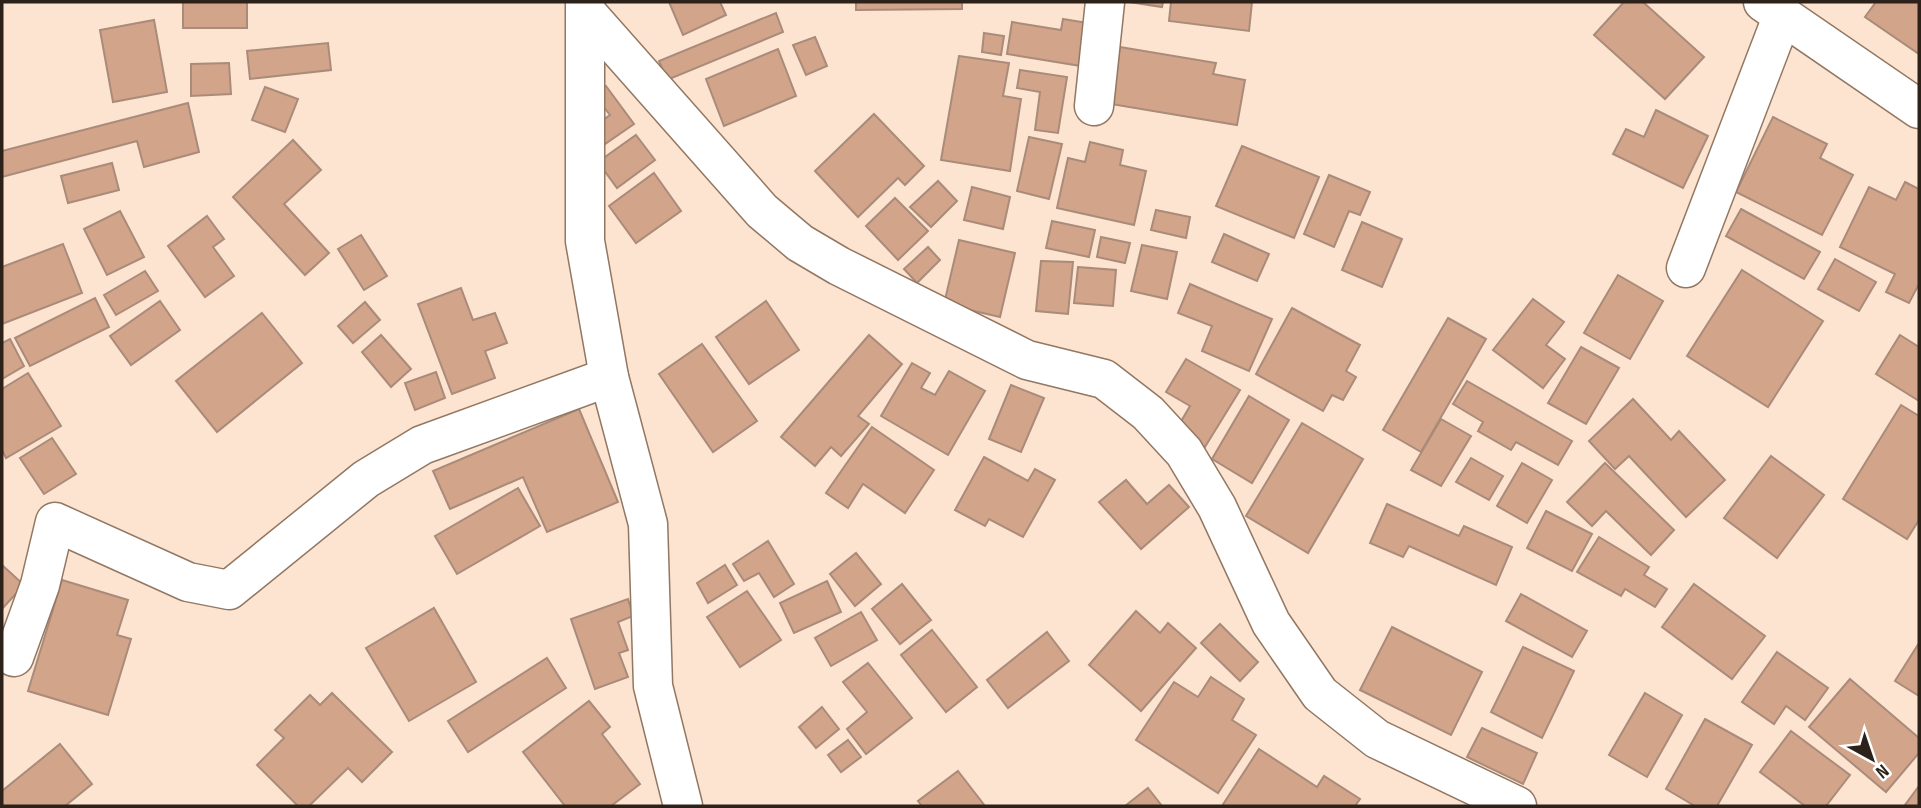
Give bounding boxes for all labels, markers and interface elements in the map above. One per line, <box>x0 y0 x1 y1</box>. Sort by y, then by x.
north arrow <box>1837 724 1907 794</box>
text: N <box>1871 759 1893 783</box>

